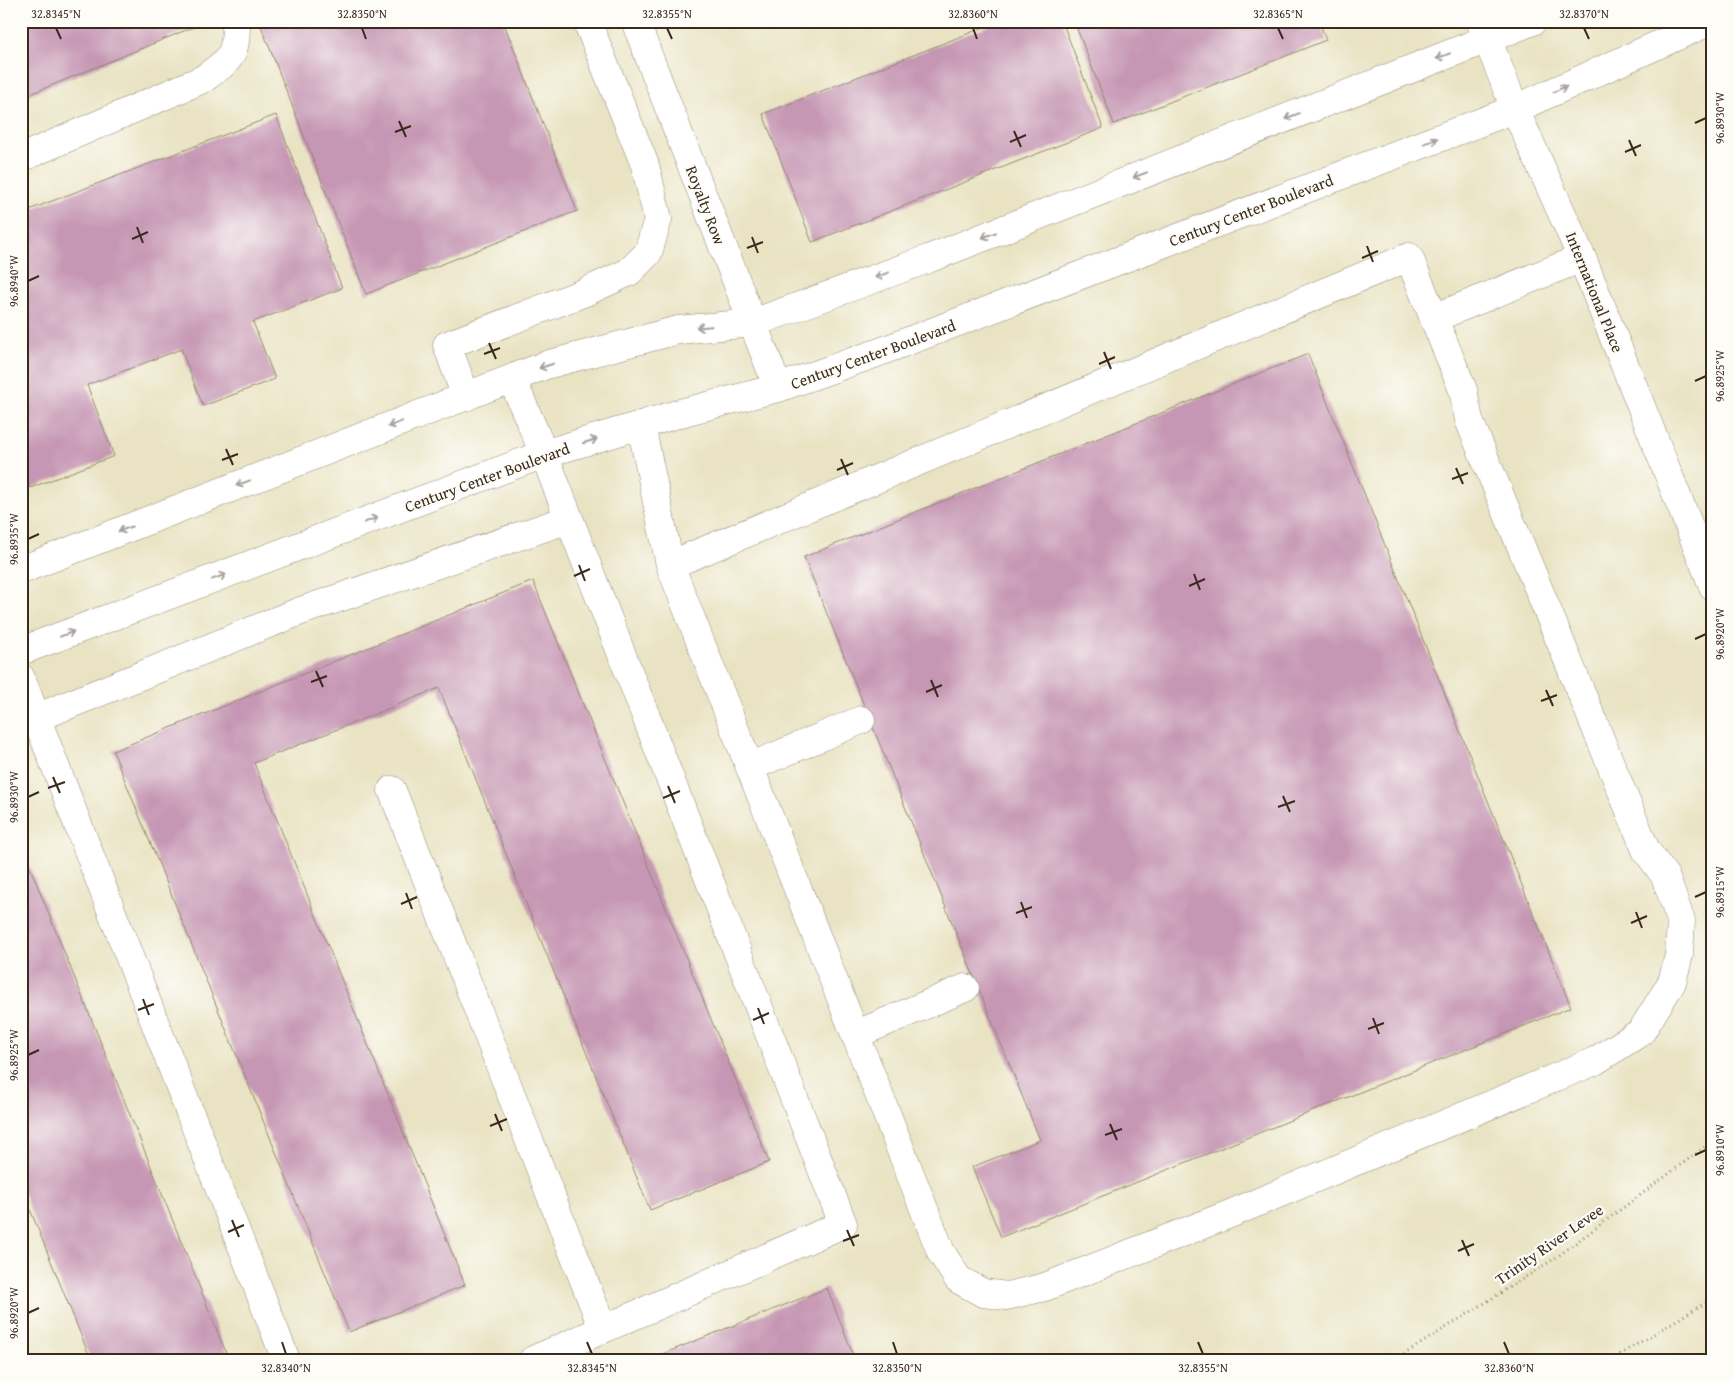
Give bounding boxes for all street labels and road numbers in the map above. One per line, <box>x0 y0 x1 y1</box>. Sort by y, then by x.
street label: Royalty Row <box>680 162 732 249</box>
street label: Century Center Boulevard <box>1165 167 1337 252</box>
street label: International Place <box>1560 228 1630 356</box>
street label: Century Center Boulevard <box>787 313 959 395</box>
street label: Century Center Boulevard <box>401 436 573 518</box>
street label: Trinity River Levee <box>1490 1198 1608 1290</box>

